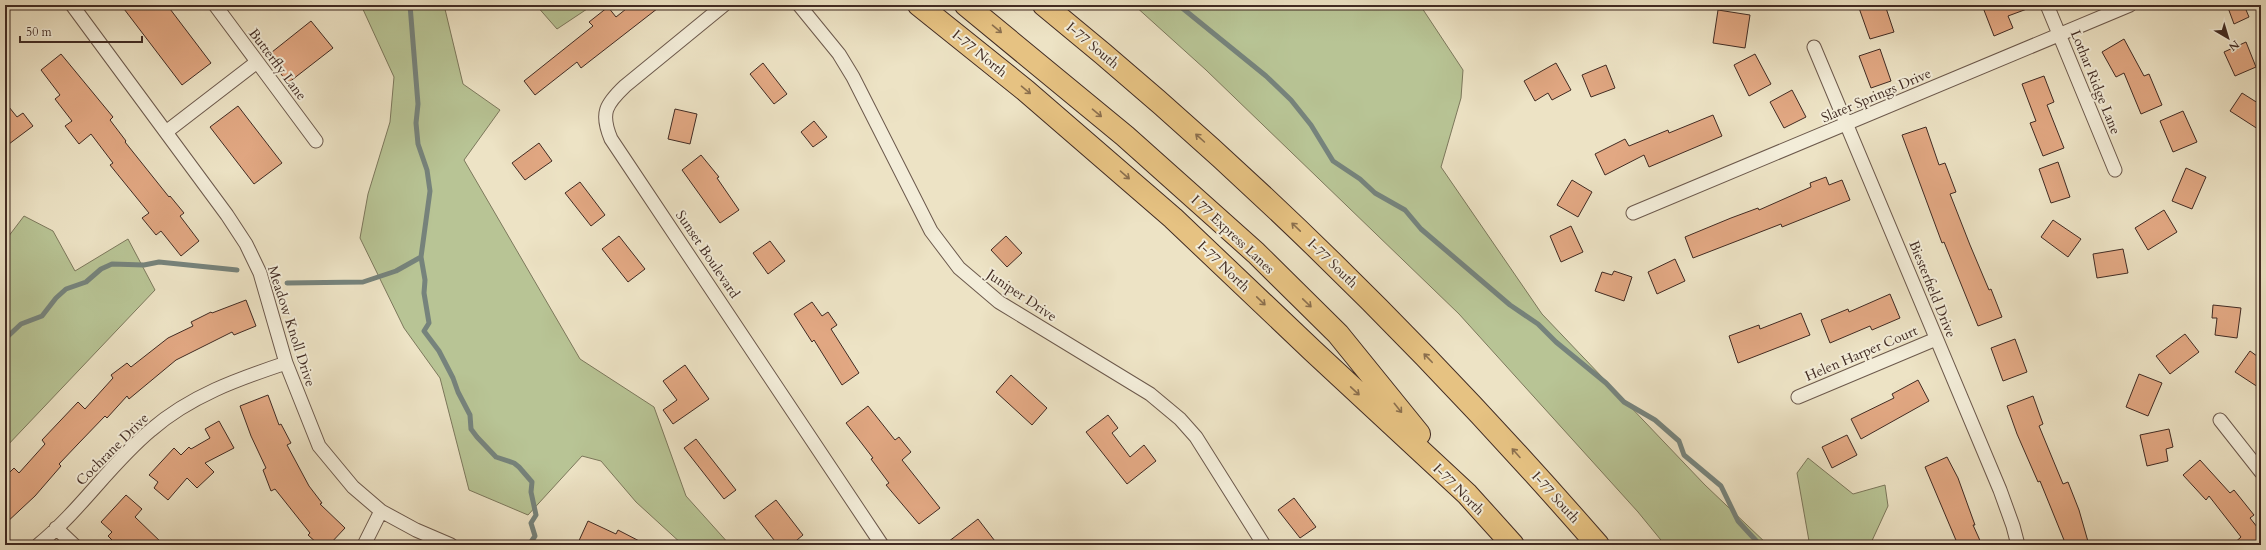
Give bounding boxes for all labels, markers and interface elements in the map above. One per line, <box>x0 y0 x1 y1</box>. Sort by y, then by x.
scale bar <box>20 18 142 44</box>
street label: I-77 South <box>1062 18 1123 73</box>
north arrow <box>2208 18 2248 58</box>
text: 50 m <box>26 24 53 40</box>
street label: Butterfly Lane <box>244 24 311 104</box>
street label: I-77 North <box>948 25 1011 82</box>
one-way arrow <box>992 25 1002 34</box>
street label: Lothar Ridge Lane <box>2066 27 2125 137</box>
text: N <box>2225 37 2242 55</box>
street label: Slater Springs Drive <box>1818 64 1934 127</box>
one-way arrow <box>1020 86 1031 95</box>
one-way arrow <box>1091 108 1102 117</box>
one-way arrow <box>1195 134 1206 143</box>
one-way arrow <box>1119 170 1130 179</box>
street label: I 77 Express Lanes <box>1187 191 1279 278</box>
street label: Sunset Boulevard <box>671 207 744 302</box>
one-way arrow <box>1291 222 1301 232</box>
street label: I-77 South <box>1303 234 1362 292</box>
street label: I-77 North <box>1193 237 1254 296</box>
street label: Biesterfield Drive <box>1904 238 1961 341</box>
street label: Meadow Knoll Drive <box>263 263 320 389</box>
street label: Juniper Drive <box>981 264 1061 326</box>
one-way arrow <box>1256 296 1266 306</box>
one-way arrow <box>1302 299 1312 308</box>
street label: Helen Harper Court <box>1802 321 1921 386</box>
one-way arrow <box>1423 353 1432 363</box>
one-way arrow <box>1350 386 1360 395</box>
one-way arrow <box>1393 403 1402 414</box>
street label: Cochrane Drive <box>72 409 153 490</box>
one-way arrow <box>1512 448 1521 458</box>
street label: I-77 North <box>1429 459 1489 520</box>
street label: I-77 South <box>1527 467 1584 528</box>

